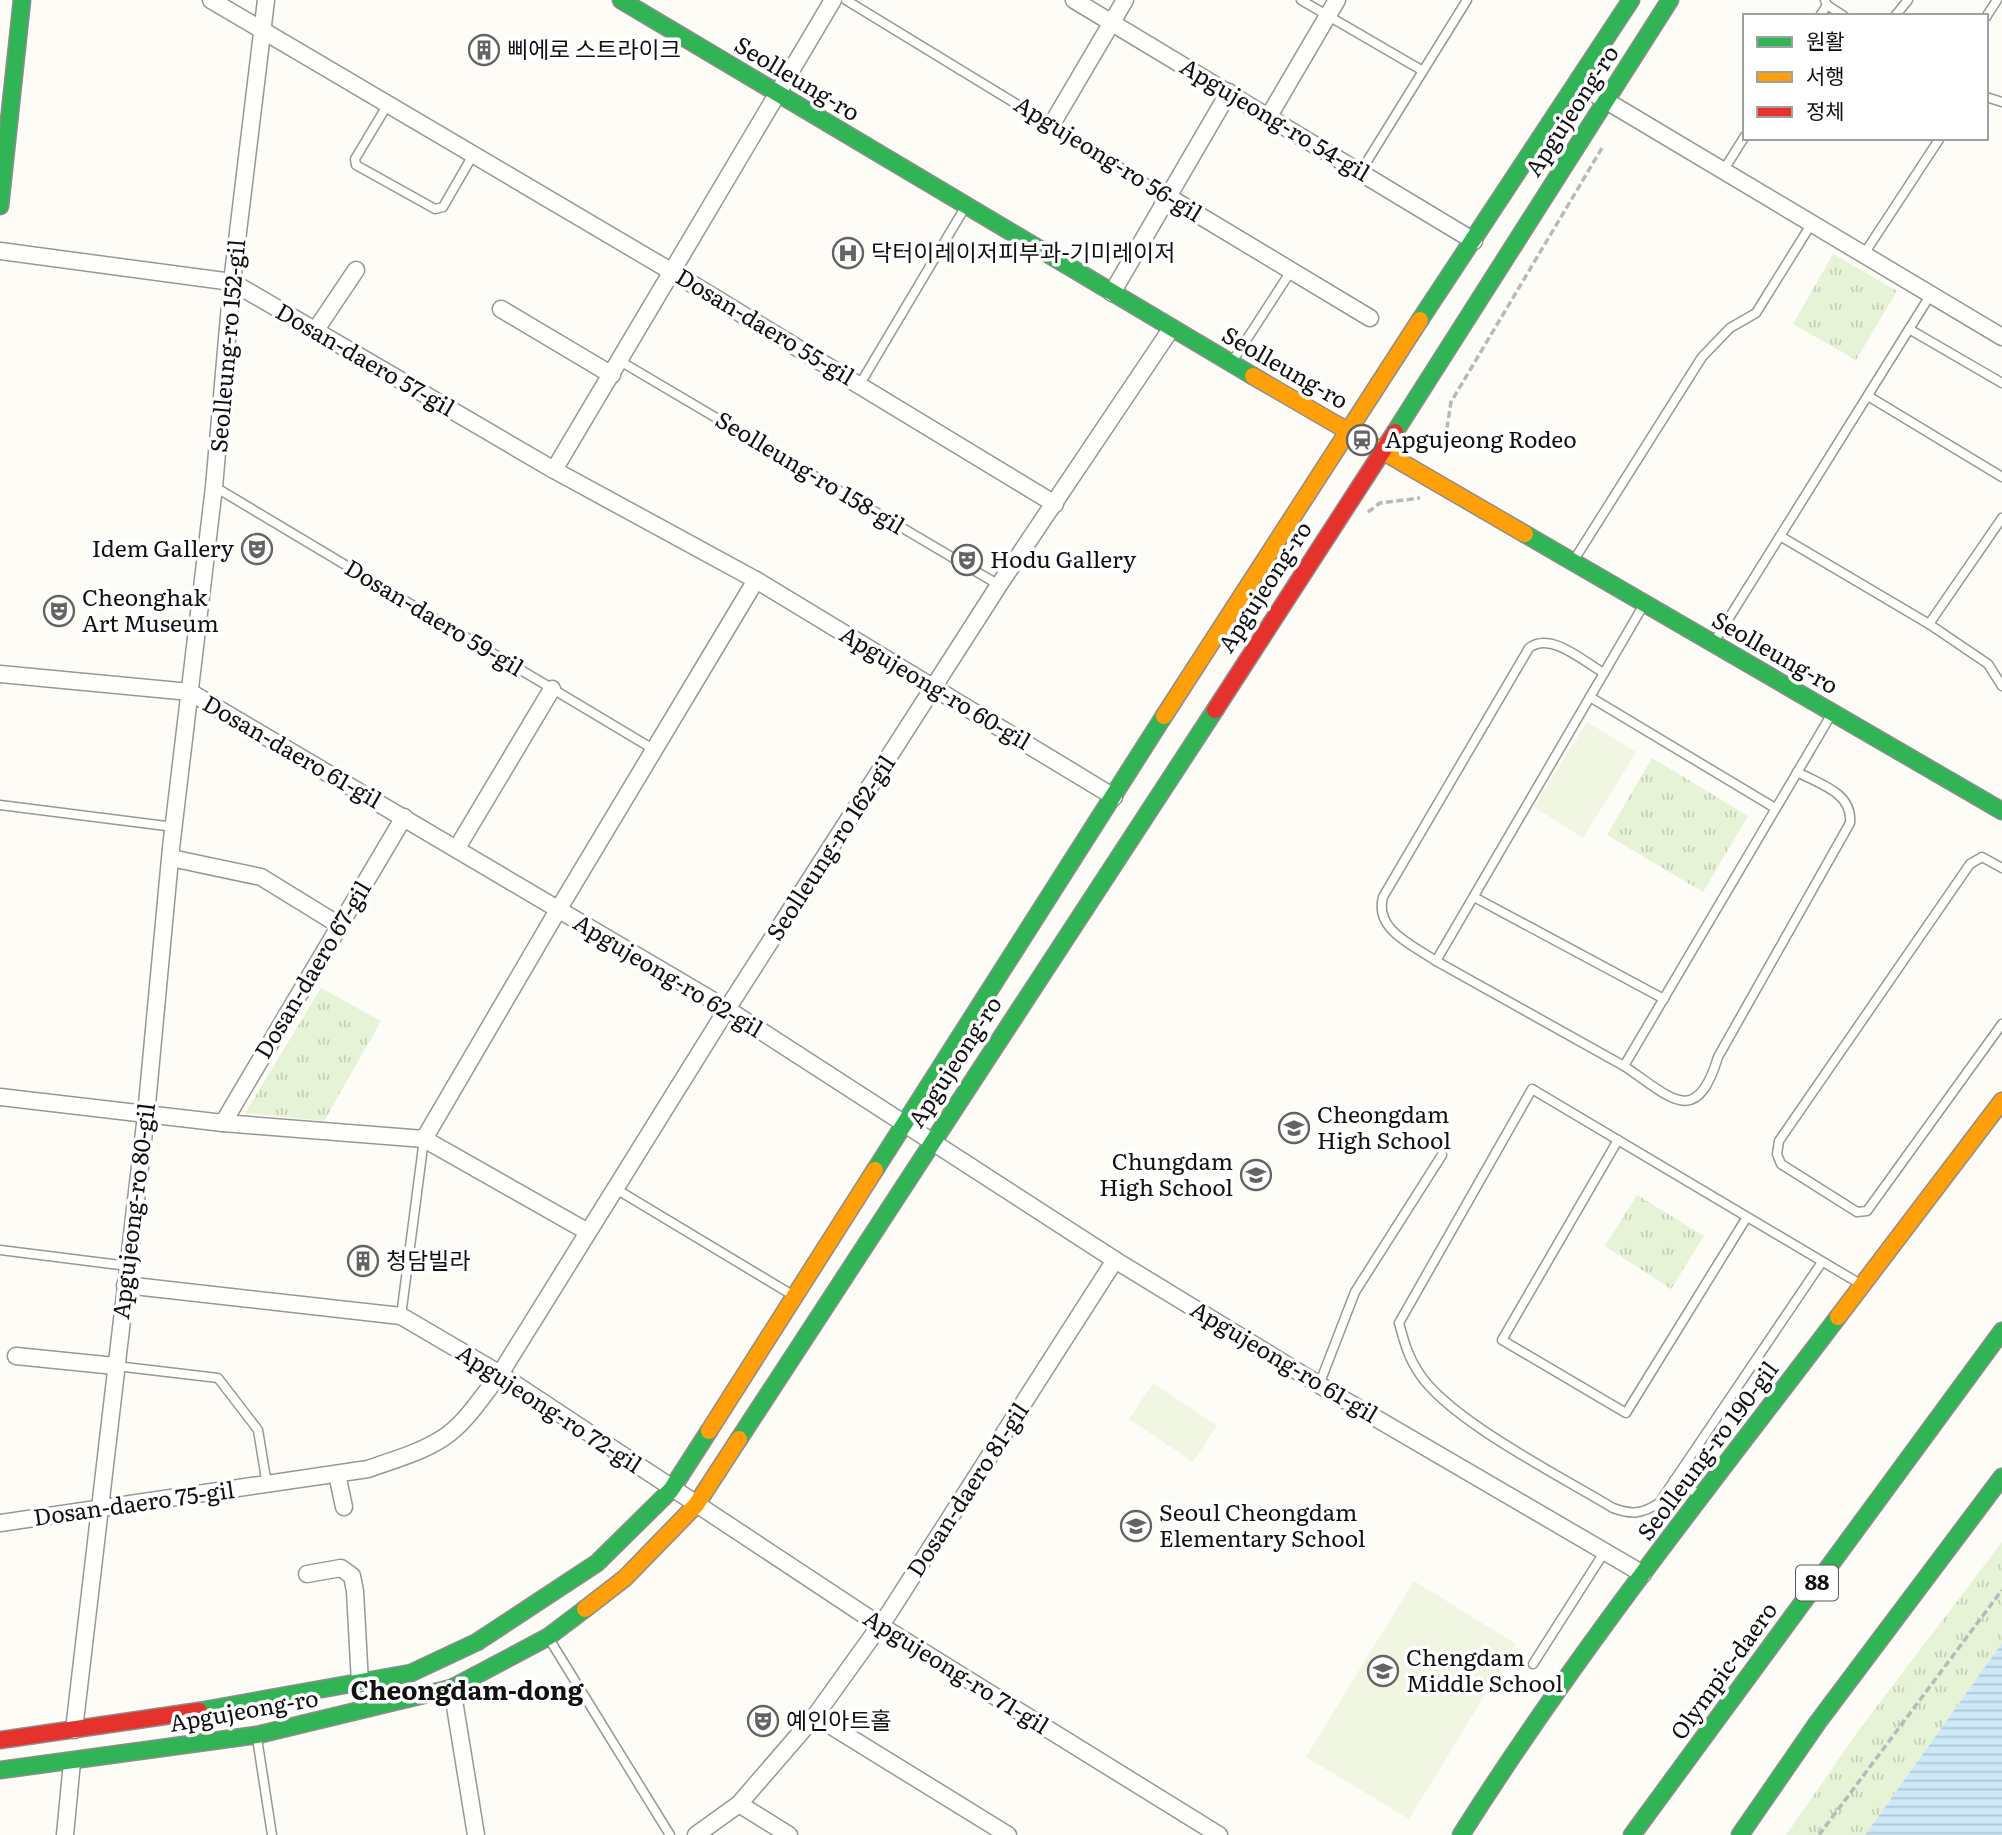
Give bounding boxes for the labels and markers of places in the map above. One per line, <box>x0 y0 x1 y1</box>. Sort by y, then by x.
place label: 삐에로 스트라이크 <box>507 31 681 65</box>
building icon: 삐에로 스트라이크 <box>467 33 501 67</box>
place label: 닥터이레이저피부과-기미레이저 <box>871 234 1175 268</box>
hospital icon: 닥터이레이저피부과-기미레이저 <box>831 236 865 270</box>
place label: Apgujeong Rodeo <box>1385 421 1577 455</box>
station icon: Apgujeong Rodeo <box>1345 423 1379 457</box>
place label: Idem Gallery <box>92 530 235 564</box>
theatre icon: Idem Gallery <box>240 532 274 566</box>
place label: Hodu Gallery <box>990 541 1137 575</box>
theatre icon: Hodu Gallery <box>950 543 984 577</box>
place label: Cheonghak Art Museum <box>82 579 219 639</box>
theatre icon: Cheonghak Art Museum <box>42 594 76 628</box>
place label: Cheongdam High School <box>1317 1096 1451 1156</box>
school or university icon: Cheongdam High School <box>1277 1111 1311 1145</box>
place label: Chungdam High School <box>1099 1143 1233 1203</box>
school or university icon: Chungdam High School <box>1239 1158 1273 1192</box>
place label: 청담빌라 <box>386 1242 471 1276</box>
building icon: 청담빌라 <box>346 1244 380 1278</box>
place label: Seoul Cheongdam Elementary School <box>1159 1494 1366 1554</box>
school or university icon: Seoul Cheongdam Elementary School <box>1119 1509 1153 1543</box>
place label: Chengdam Middle School <box>1406 1639 1563 1699</box>
school or university icon: Chengdam Middle School <box>1366 1654 1400 1688</box>
place label: 예인아트홀 <box>786 1702 892 1736</box>
theatre icon: 예인아트홀 <box>746 1704 780 1738</box>

